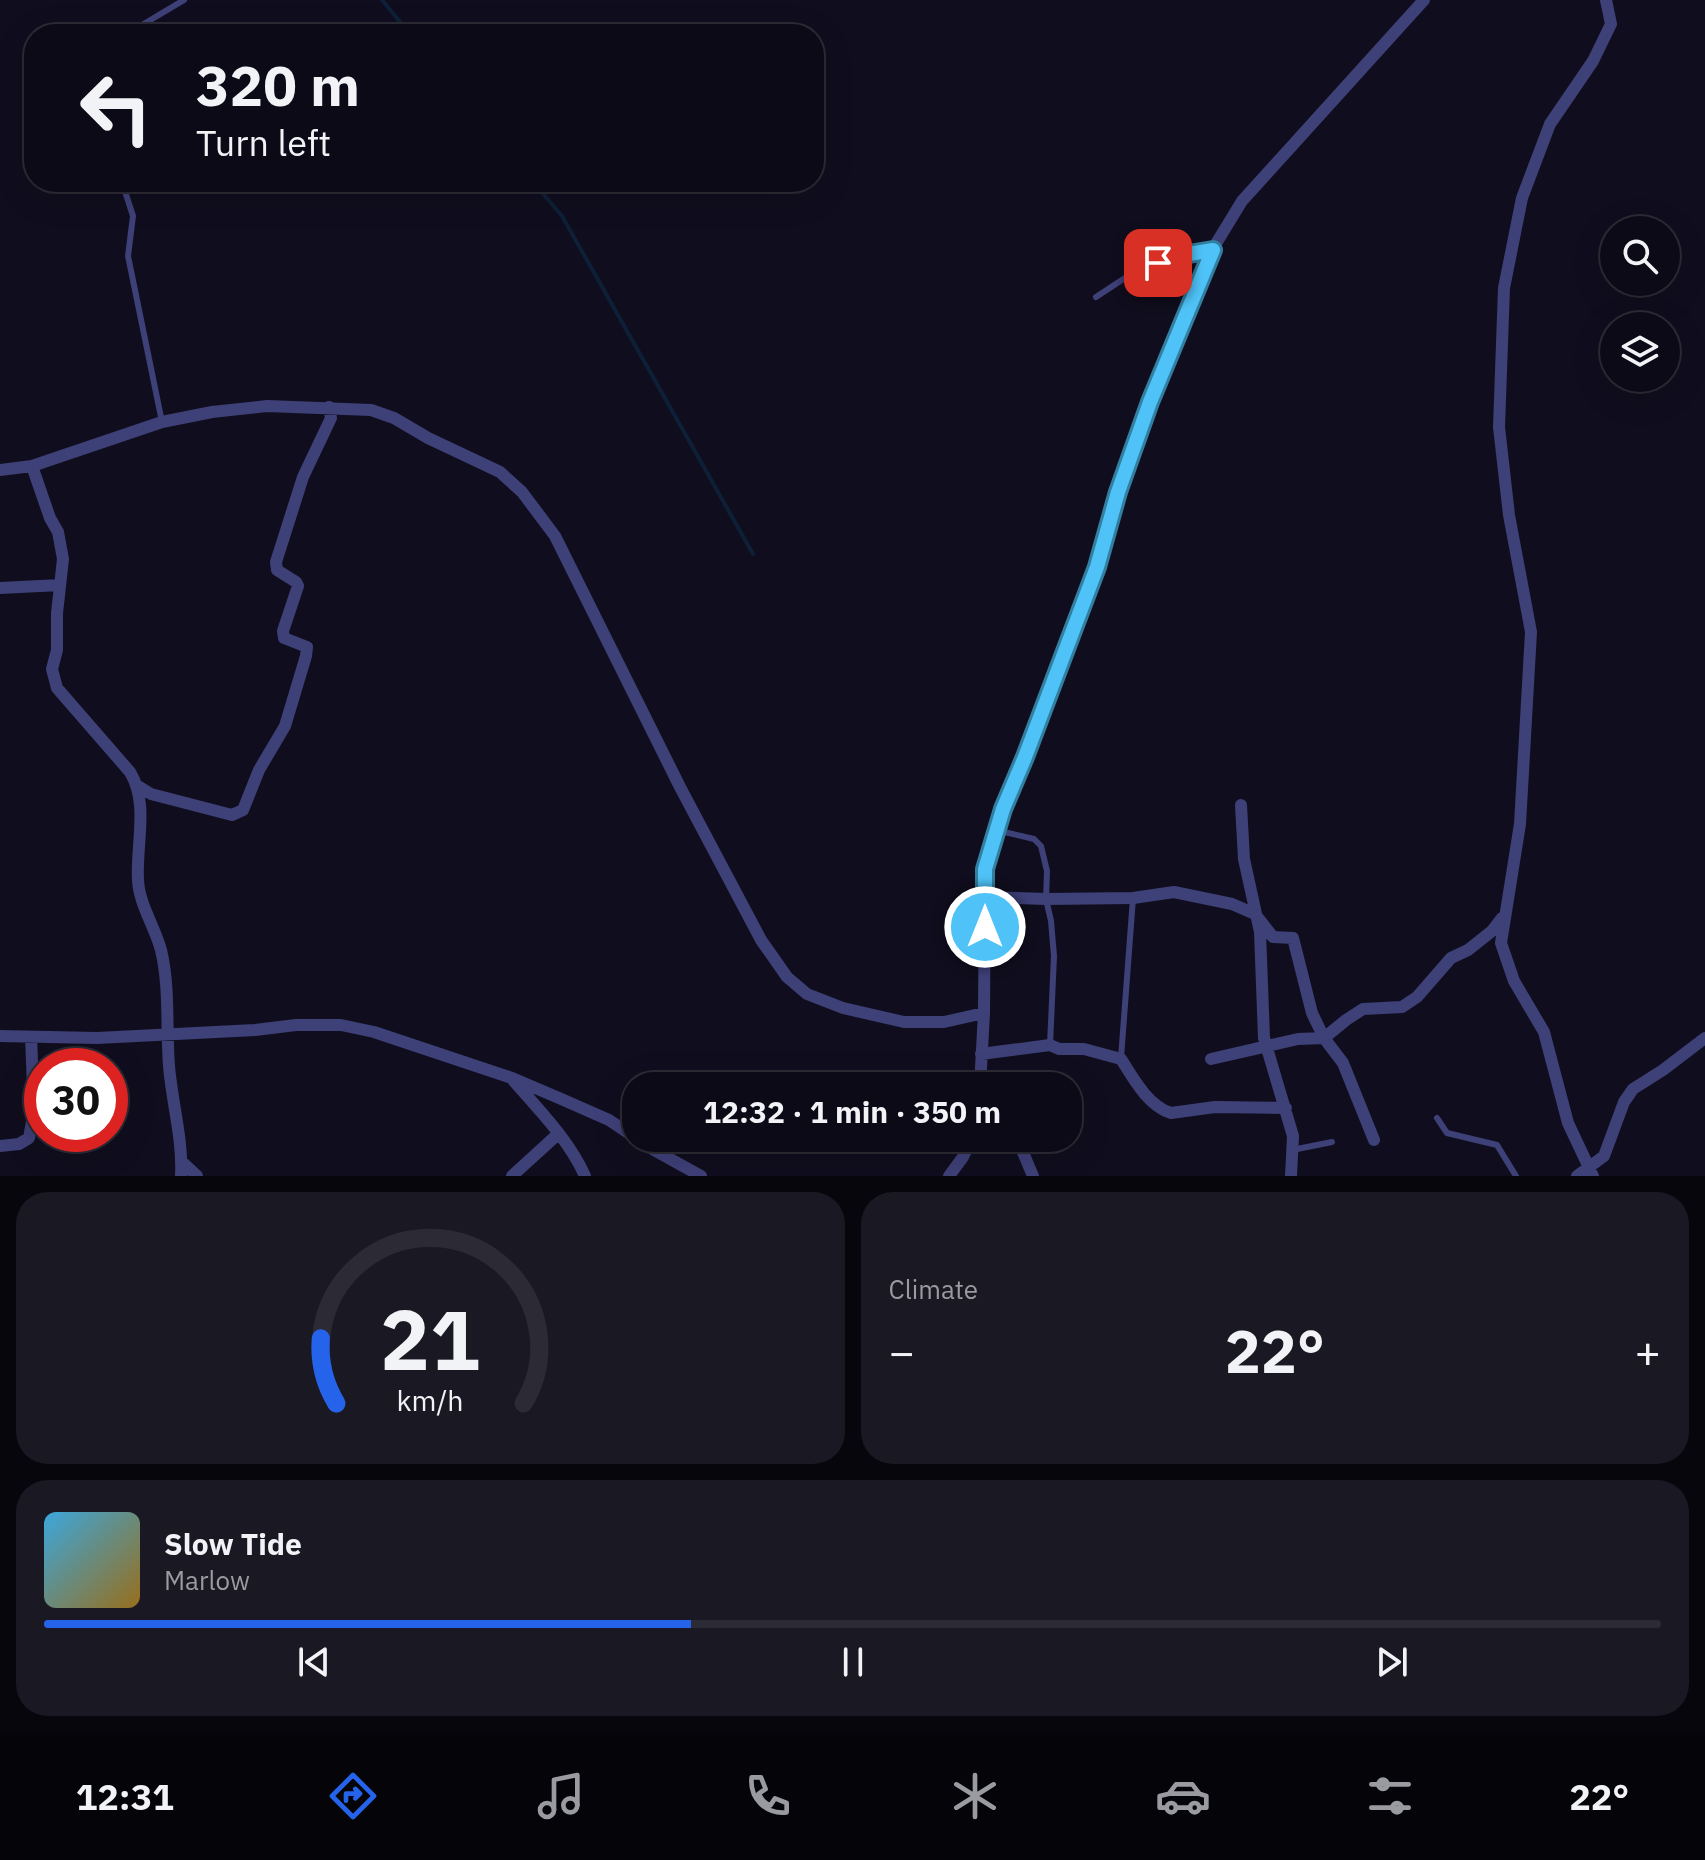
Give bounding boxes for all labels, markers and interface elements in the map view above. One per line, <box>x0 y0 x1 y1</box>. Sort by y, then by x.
text: 320 m <box>196 49 360 121</box>
icon: left <box>64 56 168 160</box>
text: Turn left <box>196 119 331 166</box>
map controls <box>1600 216 1680 392</box>
button: search <box>1600 216 1680 296</box>
pin <box>1124 229 1192 297</box>
icon: arrive <box>1136 241 1180 285</box>
button: layers <box>1600 312 1680 392</box>
position arrow <box>943 885 1027 969</box>
speed limit sign: 30 <box>24 1048 128 1152</box>
text: 12:32 · 1 min · 350 m <box>703 1092 1001 1131</box>
text: Climate <box>889 1272 978 1306</box>
text: 21 <box>380 1285 480 1393</box>
text: 22° <box>1225 1311 1325 1390</box>
text: − <box>889 1323 915 1380</box>
text: + <box>1635 1323 1661 1380</box>
text: km/h <box>397 1382 464 1419</box>
text: Slow Tide <box>164 1524 302 1563</box>
text: Marlow <box>164 1563 250 1597</box>
icon: previous <box>292 1640 336 1684</box>
icon: pause <box>831 1640 875 1684</box>
icon: next <box>1370 1640 1414 1684</box>
icon: directions <box>325 1768 381 1824</box>
icon: music <box>533 1768 589 1824</box>
icon: phone <box>740 1768 796 1824</box>
icon: climate <box>947 1768 1003 1824</box>
icon: car <box>1155 1768 1211 1824</box>
icon: filters <box>1362 1768 1418 1824</box>
text: 12:31 <box>76 1773 174 1820</box>
text: 22° <box>1569 1773 1629 1820</box>

